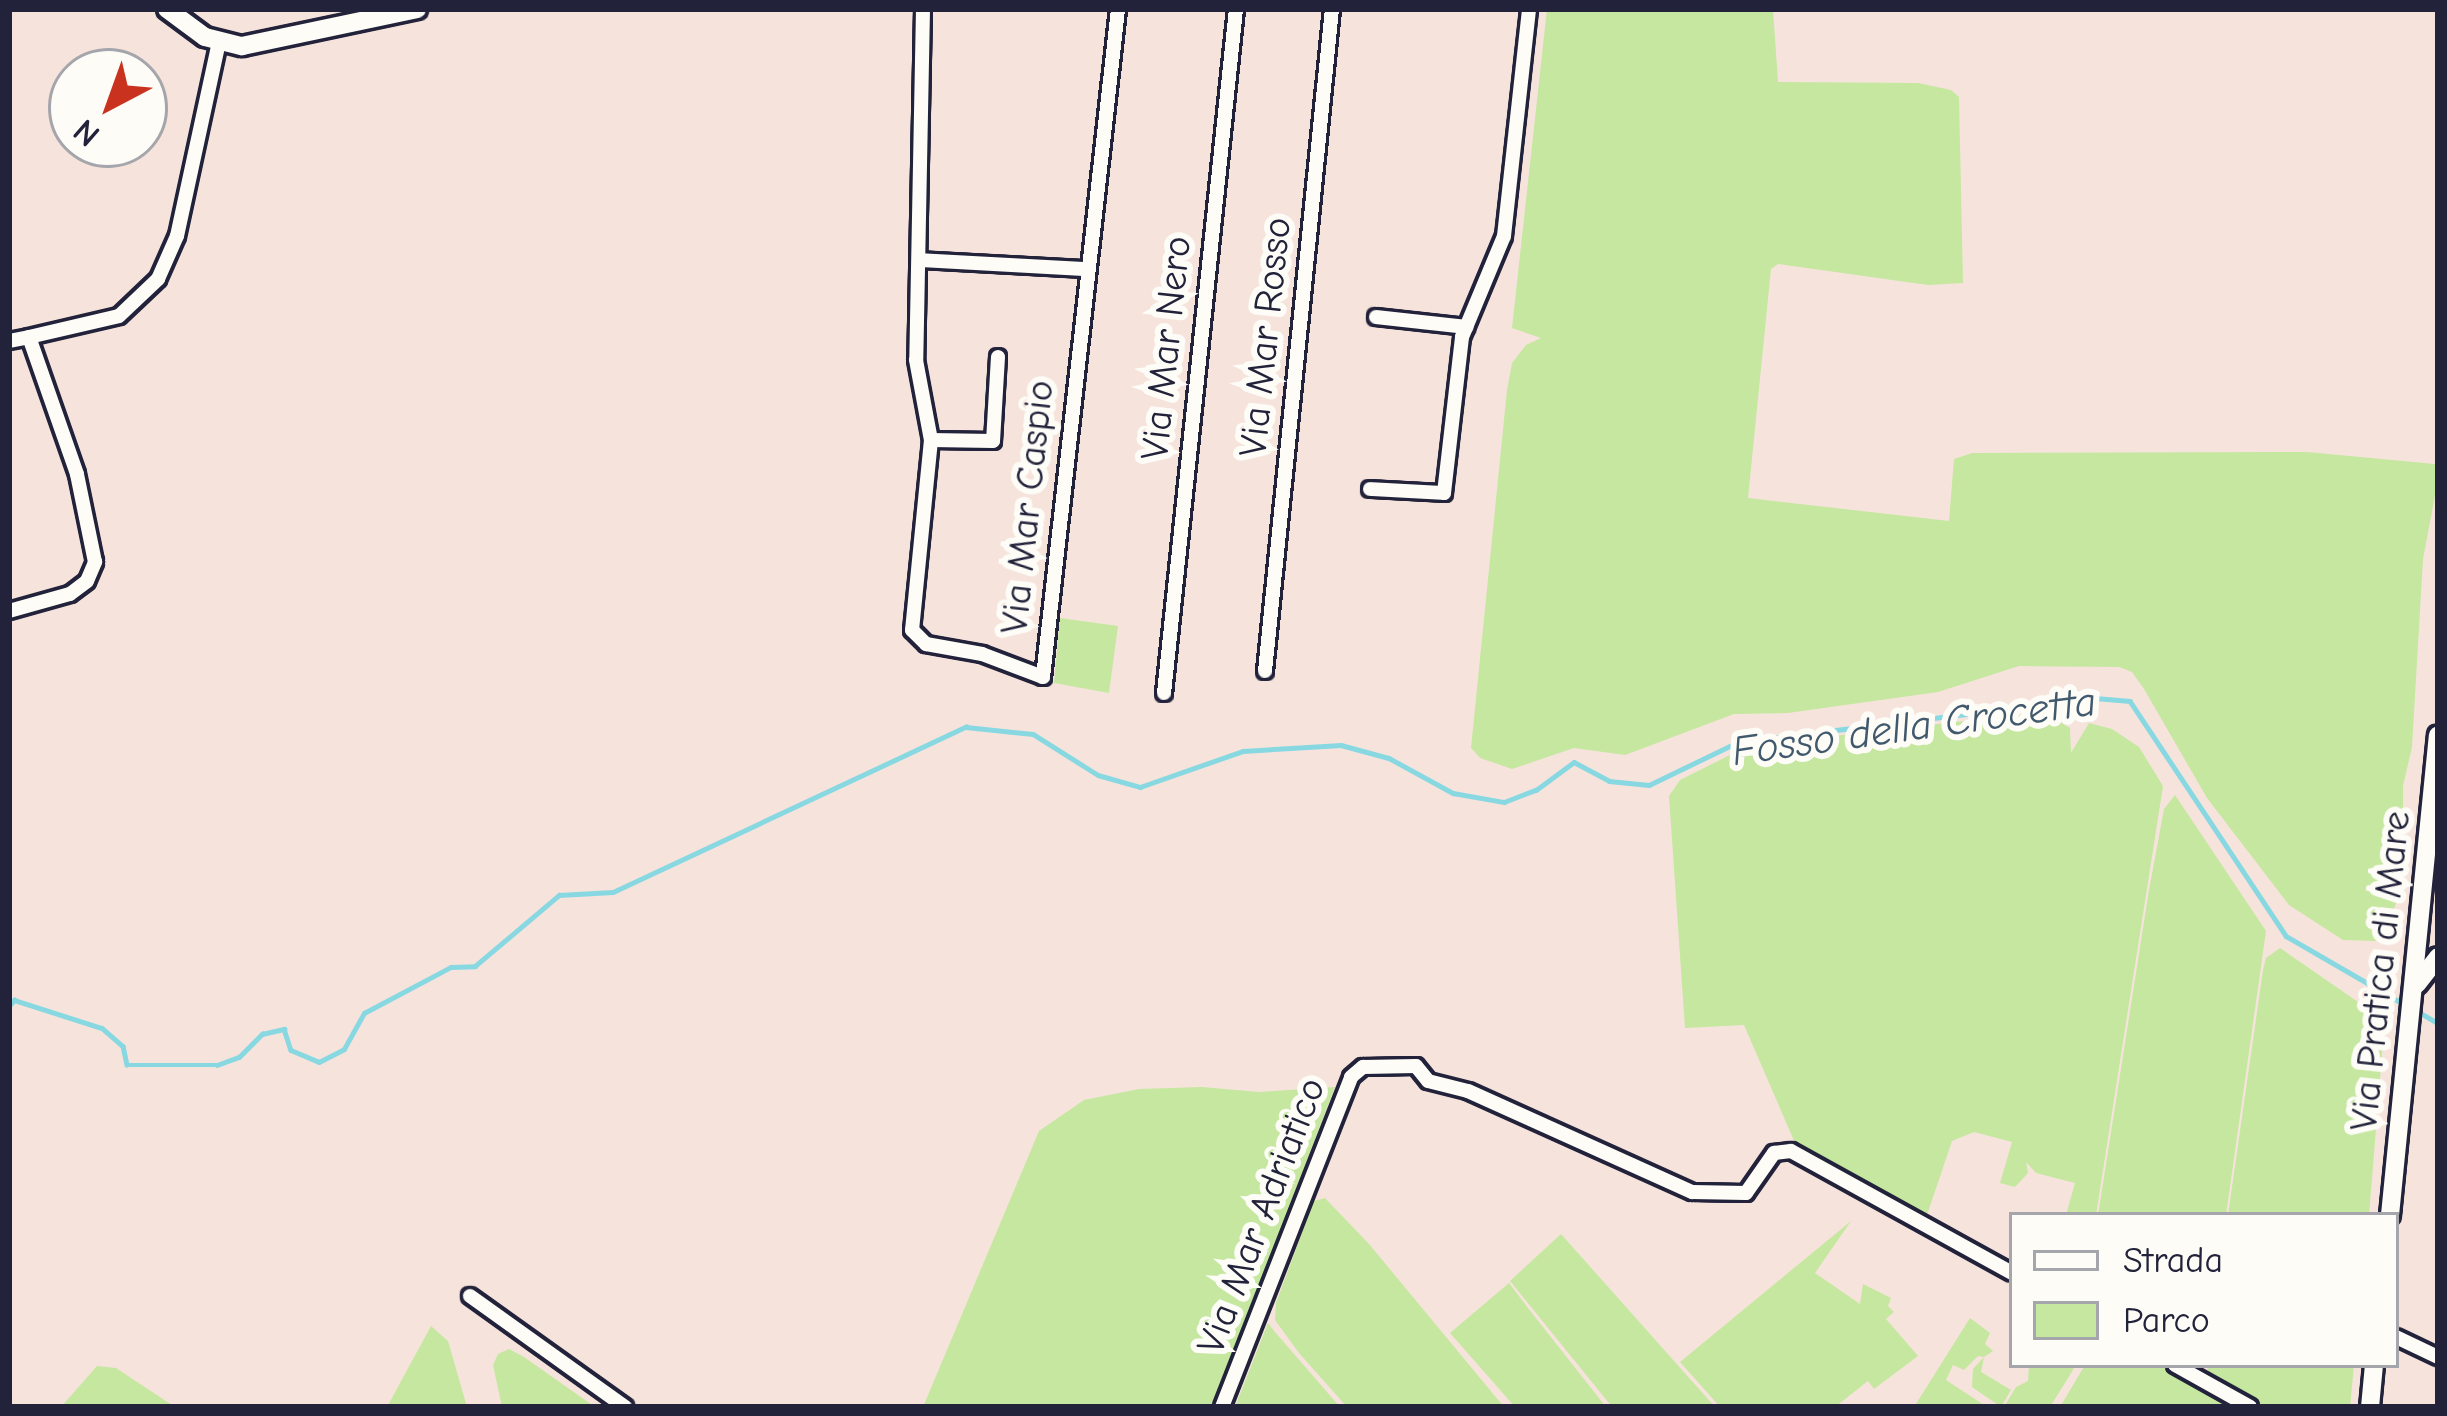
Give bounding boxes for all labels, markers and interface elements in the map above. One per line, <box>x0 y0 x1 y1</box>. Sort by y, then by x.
north arrow <box>48 48 168 168</box>
text: N <box>66 112 107 154</box>
street label: Via Mar Rosso <box>1230 215 1302 459</box>
street label: Via Mar Nero <box>1132 234 1202 462</box>
street label: Via Mar Caspio <box>991 378 1065 636</box>
water label: Fosso della Crocetta <box>1729 677 2099 777</box>
street label: Via Pratica di Mare <box>2341 809 2421 1133</box>
street label: Via Mar Adriatico <box>1188 1072 1336 1360</box>
legend <box>2009 1212 2399 1368</box>
text: Strada <box>2123 1240 2223 1281</box>
text: Parco <box>2123 1300 2210 1341</box>

